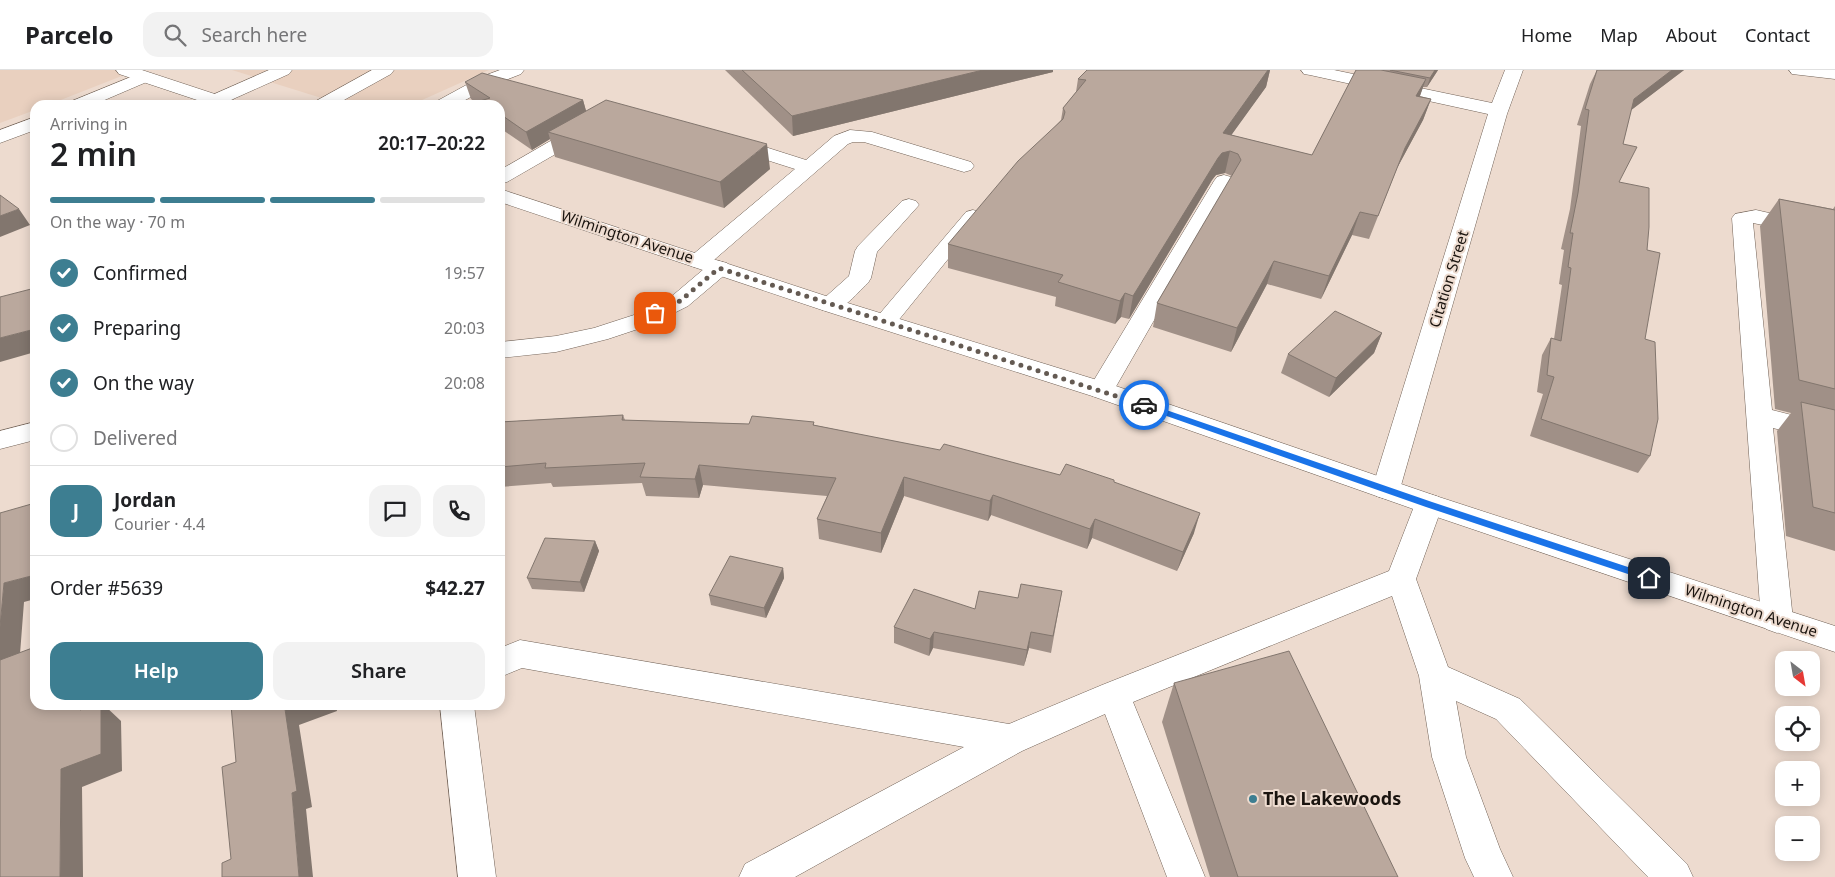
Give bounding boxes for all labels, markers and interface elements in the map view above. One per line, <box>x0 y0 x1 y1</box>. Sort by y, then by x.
search box <box>143 12 493 57</box>
text: Parcelo <box>25 18 113 51</box>
icon: search <box>161 21 189 49</box>
text: Search here <box>201 22 307 48</box>
text: Home <box>1521 23 1572 47</box>
text: Map <box>1600 23 1638 47</box>
text: About <box>1666 23 1717 47</box>
text: Contact <box>1745 23 1810 47</box>
text: Arriving in <box>50 113 128 135</box>
text: 20:17–20:22 <box>378 130 485 156</box>
text: 2 min <box>50 132 137 175</box>
street label: Wilmington Avenue <box>558 205 696 267</box>
text: On the way · 70 m <box>50 211 185 233</box>
street label: Citation Street <box>1424 227 1472 330</box>
icon: check <box>50 259 78 287</box>
text: Confirmed <box>93 260 188 286</box>
text: 19:57 <box>444 262 485 284</box>
pin <box>634 292 676 334</box>
icon: bag <box>641 299 669 327</box>
icon: check <box>50 314 78 342</box>
text: Preparing <box>93 315 181 341</box>
text: 20:03 <box>444 317 485 339</box>
icon: check <box>50 369 78 397</box>
text: On the way <box>93 370 194 396</box>
text: 20:08 <box>444 372 485 394</box>
courier <box>1119 380 1169 430</box>
icon: car <box>1130 391 1158 419</box>
text: Delivered <box>93 425 178 451</box>
button: chat <box>369 485 421 537</box>
button: phone <box>433 485 485 537</box>
text: Jordan <box>114 487 176 513</box>
text: J <box>73 498 79 524</box>
text: Courier · 4.4 <box>114 513 205 535</box>
pin <box>1628 557 1670 599</box>
icon: home <box>1635 564 1663 592</box>
text: Order #5639 <box>50 575 163 601</box>
text: $42.27 <box>425 575 485 601</box>
street label: Wilmington Avenue <box>1682 579 1820 641</box>
button: Help <box>50 642 263 700</box>
button: Share <box>273 642 485 700</box>
north arrow <box>1775 651 1820 696</box>
map controls <box>1775 651 1820 861</box>
button: locate <box>1775 706 1820 751</box>
button: + <box>1775 761 1820 806</box>
place label: The Lakewoods <box>1263 786 1401 810</box>
marker: The Lakewoods <box>1247 793 1259 805</box>
button: − <box>1775 816 1820 861</box>

